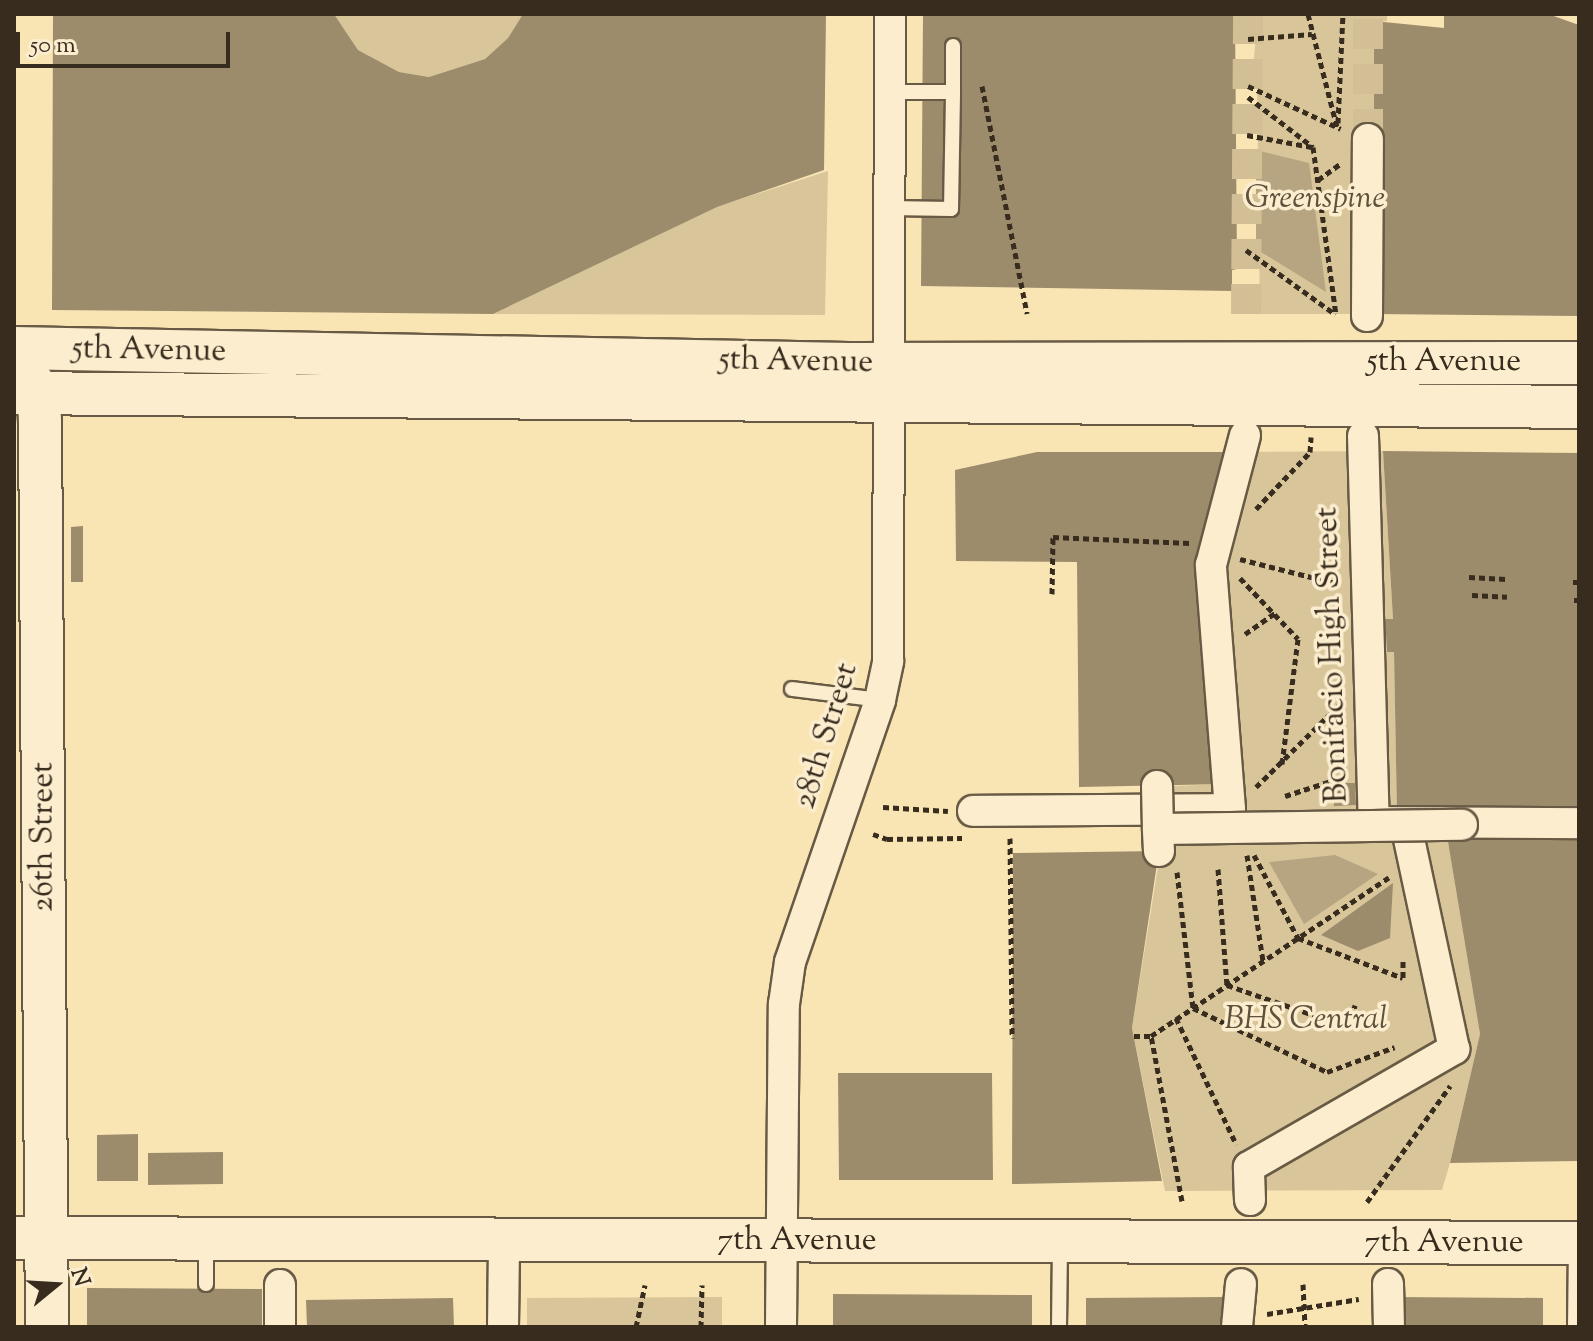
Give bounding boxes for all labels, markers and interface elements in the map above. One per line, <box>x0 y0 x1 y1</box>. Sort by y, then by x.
scale bar <box>20 16 234 66</box>
text: 50 m <box>30 29 76 63</box>
park label: Greenspine <box>1245 180 1385 218</box>
street label: 5th Avenue <box>71 330 227 372</box>
street label: 5th Avenue <box>718 341 874 383</box>
street label: 5th Avenue <box>1367 343 1521 381</box>
street label: Bonifacio High Street <box>1309 506 1357 804</box>
street label: 28th Street <box>787 659 867 813</box>
street label: 26th Street <box>25 762 63 912</box>
park label: BHS Central <box>1224 1001 1388 1039</box>
street label: 7th Avenue <box>717 1222 877 1260</box>
street label: 7th Avenue <box>1364 1224 1524 1262</box>
north arrow <box>16 1245 96 1325</box>
text: N <box>61 1264 97 1291</box>

